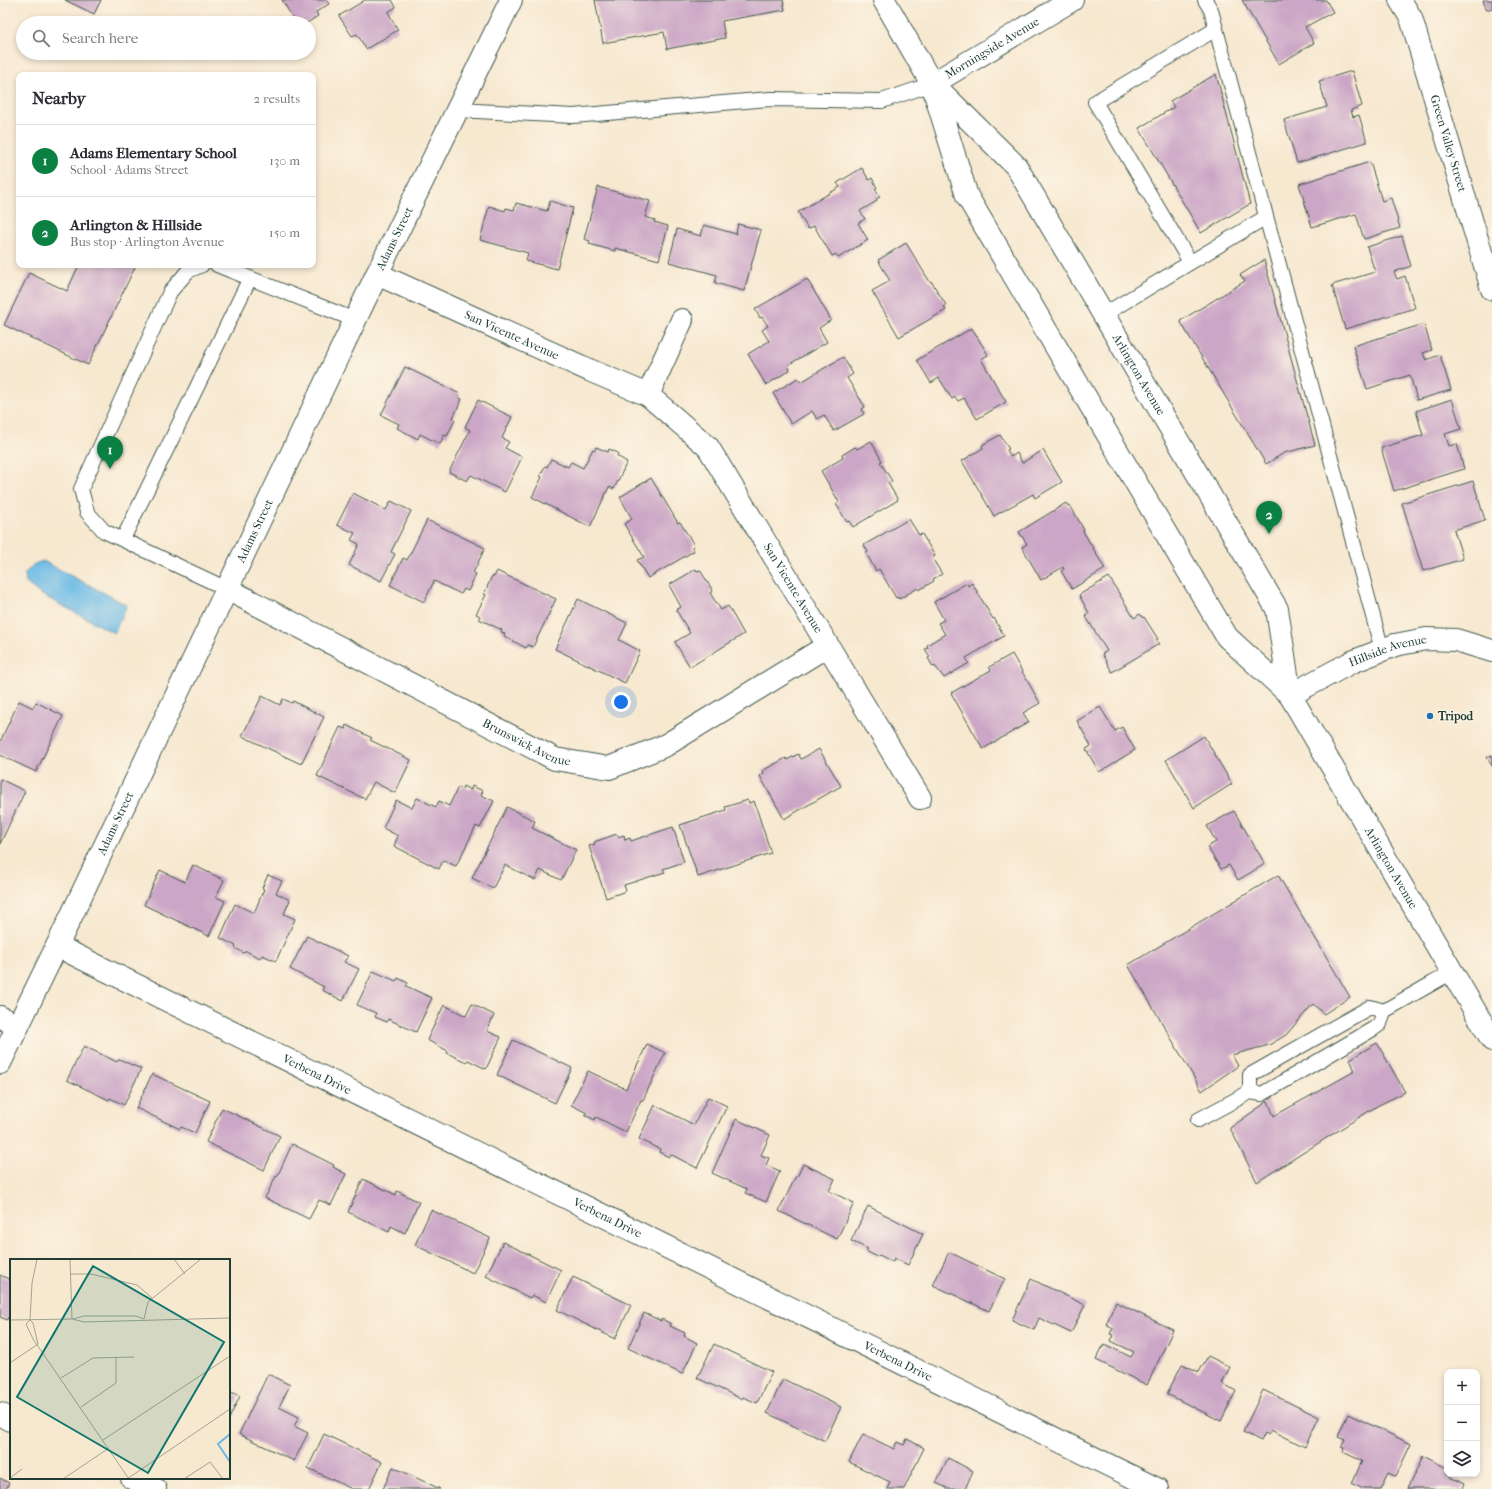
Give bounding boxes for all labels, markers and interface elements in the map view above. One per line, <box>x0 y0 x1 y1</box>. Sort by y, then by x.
street label: Morningside Avenue <box>942 14 1042 82</box>
search box <box>16 16 316 60</box>
icon: search <box>30 27 52 49</box>
text: Search here <box>62 29 138 47</box>
text: Nearby <box>32 88 86 108</box>
text: 2 results <box>254 91 300 106</box>
street label: Green Valley Street <box>1427 93 1470 194</box>
text: Adams Elementary School <box>70 144 237 162</box>
text: 1 <box>43 153 47 168</box>
text: 130 m <box>269 153 300 168</box>
text: School · Adams Street <box>70 162 189 177</box>
street label: Adams Street <box>373 204 416 273</box>
text: Arlington & Hillside <box>70 216 202 234</box>
text: 2 <box>42 225 48 240</box>
text: 150 m <box>269 225 300 240</box>
text: Bus stop · Arlington Avenue <box>70 234 224 249</box>
street label: San Vicente Avenue <box>462 308 561 363</box>
street label: Arlington Avenue <box>1109 331 1168 418</box>
pin: 1 <box>97 436 123 469</box>
street label: Adams Street <box>233 496 276 566</box>
pin: 2 <box>1256 501 1282 534</box>
street label: San Vicente Avenue <box>761 541 826 635</box>
street label: Hillside Avenue <box>1347 632 1428 670</box>
your location <box>611 692 631 712</box>
place label: Tripod <box>1437 709 1474 724</box>
marker: Tripod <box>1425 711 1435 721</box>
street label: Brunswick Avenue <box>480 716 572 769</box>
street label: Adams Street <box>94 789 137 858</box>
street label: Arlington Avenue <box>1361 824 1420 911</box>
street label: Verbena Drive <box>279 1051 354 1097</box>
street label: Verbena Drive <box>570 1194 644 1241</box>
inset map <box>10 1259 230 1479</box>
street label: Verbena Drive <box>861 1338 935 1384</box>
map controls <box>1444 1369 1480 1477</box>
button: + <box>1444 1369 1480 1405</box>
button: − <box>1444 1405 1480 1441</box>
button: layers <box>1444 1441 1480 1477</box>

